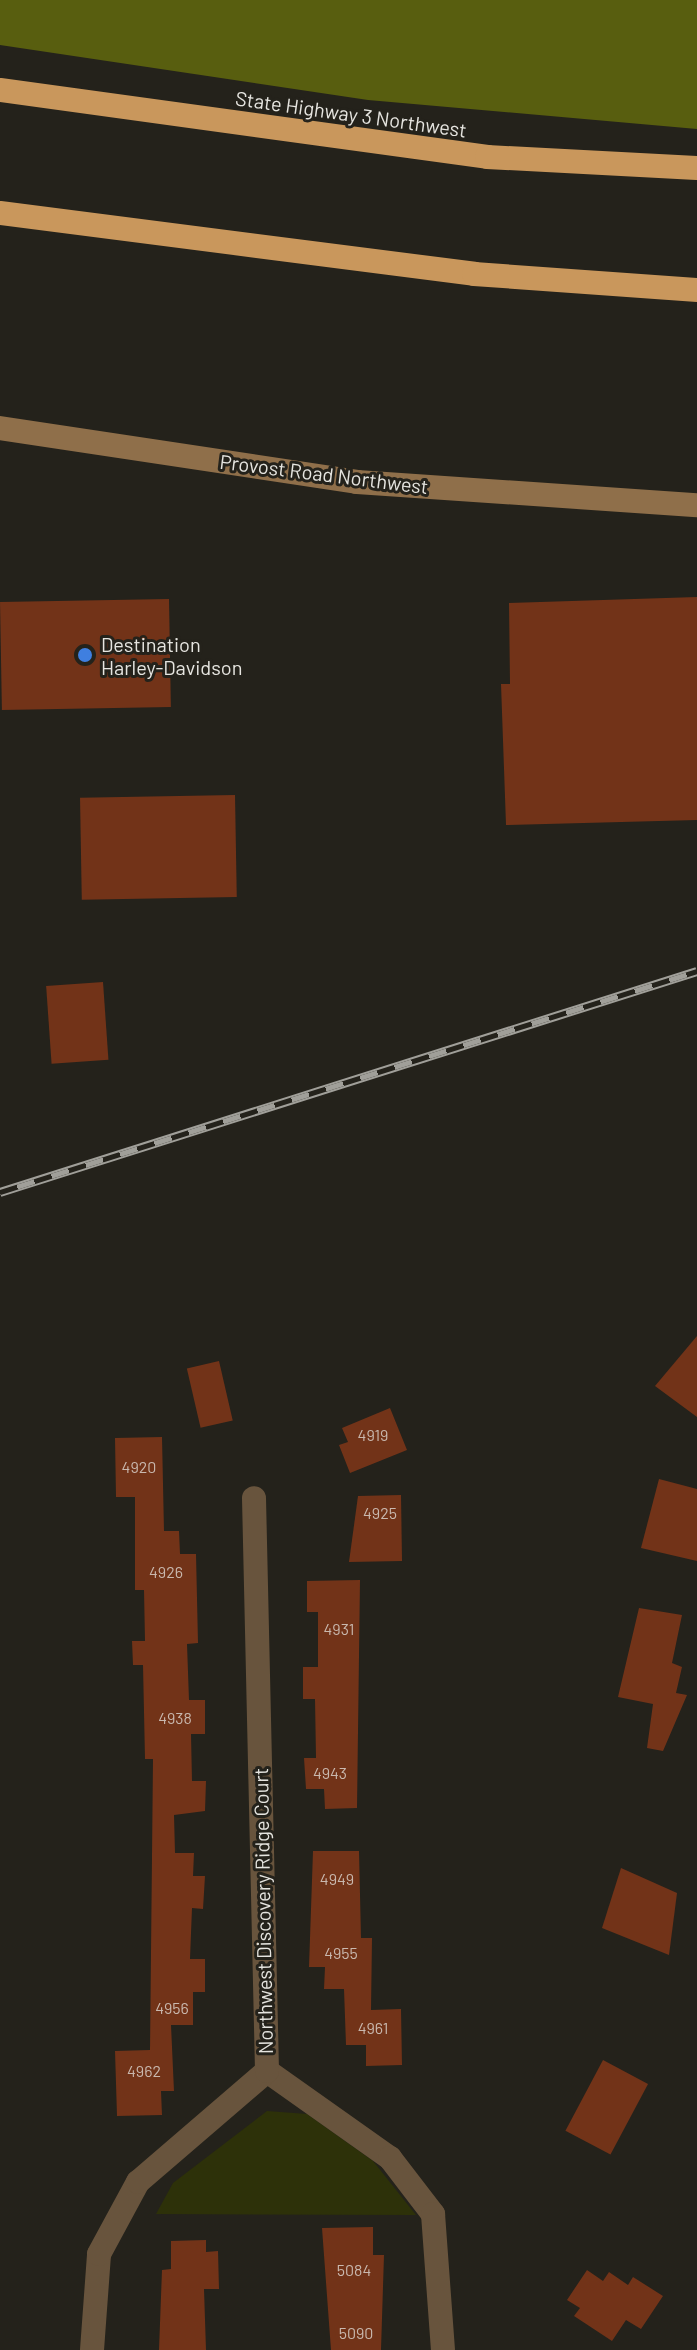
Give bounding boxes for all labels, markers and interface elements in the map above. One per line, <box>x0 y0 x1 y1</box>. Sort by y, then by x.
street label: State Highway 3 Northwest <box>234 86 468 142</box>
street label: Provost Road Northwest <box>218 449 430 499</box>
place label: Destination Harley-Davidson <box>101 632 242 679</box>
marker: Destination Harley-Davidson <box>76 646 94 664</box>
house number: 4919 <box>358 1425 388 1445</box>
house number: 4920 <box>122 1457 156 1477</box>
house number: 4925 <box>363 1503 397 1523</box>
house number: 4926 <box>149 1562 183 1582</box>
house number: 4931 <box>324 1619 354 1639</box>
house number: 4938 <box>158 1708 192 1728</box>
house number: 4943 <box>313 1763 347 1783</box>
street label: Northwest Discovery Ridge Court <box>249 1768 277 2054</box>
house number: 4949 <box>320 1869 354 1889</box>
house number: 4955 <box>324 1943 358 1963</box>
house number: 4956 <box>155 1998 189 2018</box>
house number: 4961 <box>358 2018 388 2038</box>
house number: 4962 <box>127 2061 161 2081</box>
house number: 5084 <box>337 2260 371 2280</box>
house number: 5090 <box>339 2323 373 2343</box>

